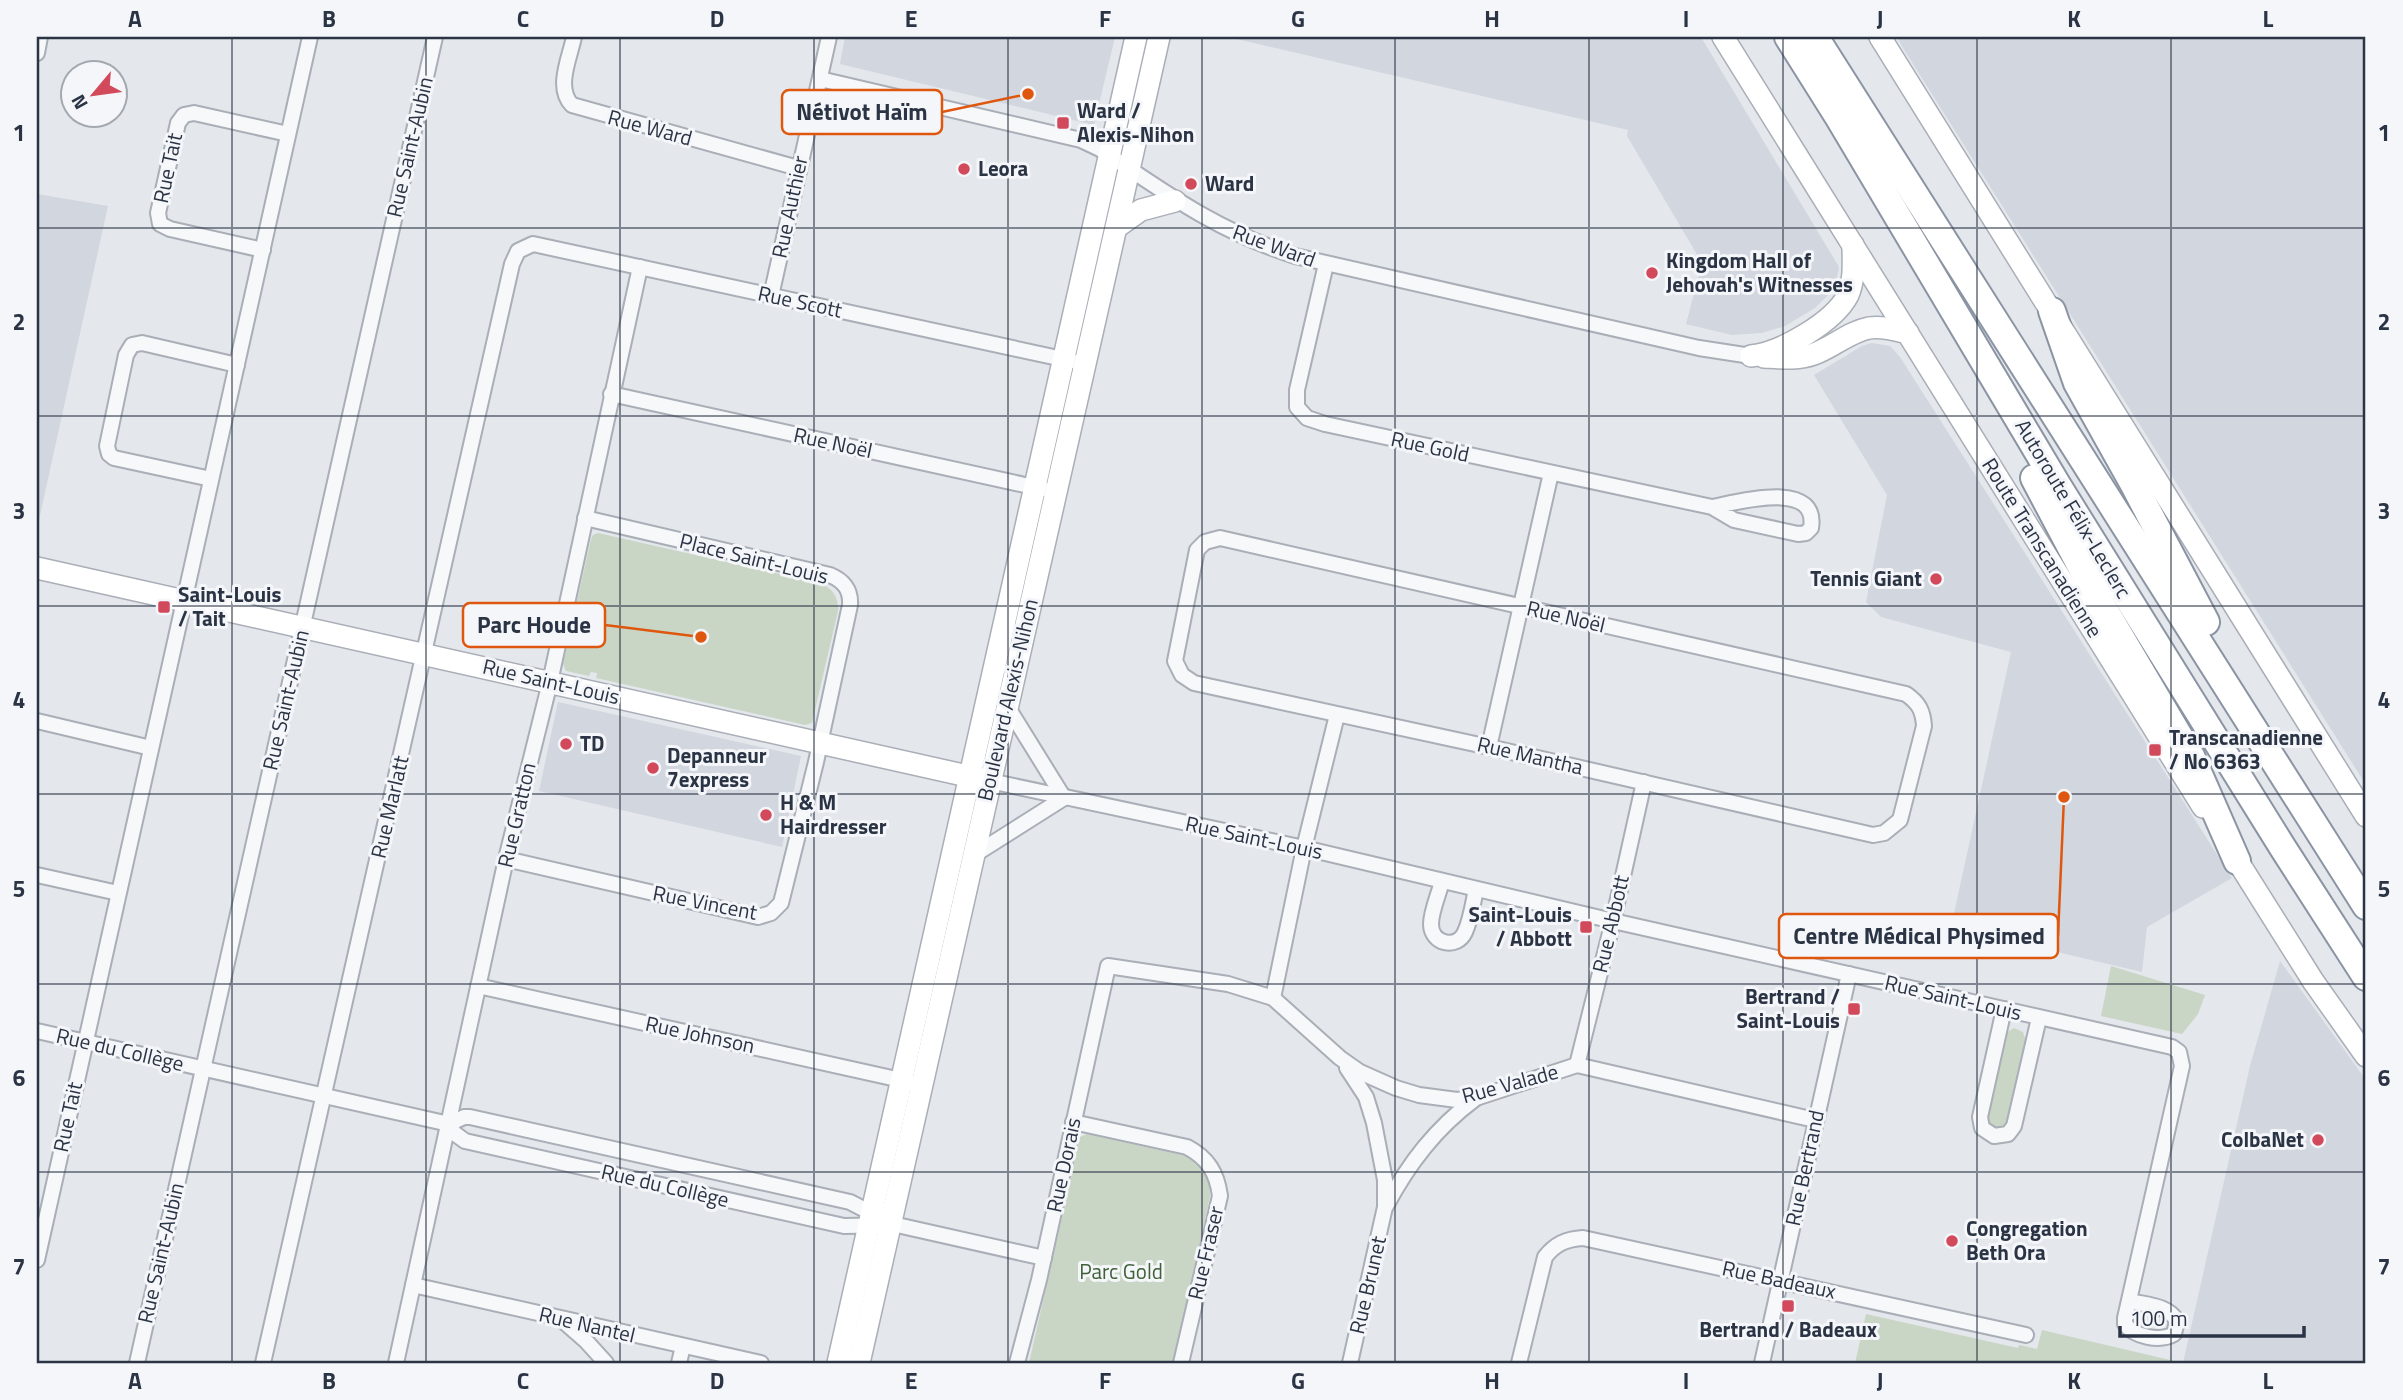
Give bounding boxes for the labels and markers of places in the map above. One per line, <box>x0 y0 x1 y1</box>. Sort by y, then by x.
callout: Nétivot Haïm <box>782 90 942 134</box>
place label: Ward / Alexis-Nihon <box>1077 94 1194 150</box>
marker: Ward / Alexis-Nihon <box>1055 115 1071 131</box>
place label: Leora <box>978 152 1029 184</box>
marker: Leora <box>956 161 972 177</box>
place label: Ward <box>1205 167 1254 199</box>
marker: Ward <box>1183 176 1199 192</box>
place label: Kingdom Hall of Jehovah's Witnesses <box>1666 244 1853 300</box>
marker: Kingdom Hall of Jehovah's Witnesses <box>1644 265 1660 281</box>
place label: Tennis Giant <box>1810 562 1922 594</box>
marker: Tennis Giant <box>1928 571 1944 587</box>
place label: Saint-Louis / Tait <box>178 578 282 634</box>
marker: Saint-Louis / Tait <box>156 599 172 615</box>
callout: Parc Houde <box>463 603 605 647</box>
place label: Transcanadienne / No 6363 <box>2169 721 2323 777</box>
place label: TD <box>580 727 604 759</box>
marker: TD <box>558 736 574 752</box>
place label: Depanneur 7express <box>667 739 767 795</box>
marker: Transcanadienne / No 6363 <box>2147 742 2163 758</box>
marker: Depanneur 7express <box>645 760 661 776</box>
place label: H & M Hairdresser <box>780 786 887 842</box>
marker: H & M Hairdresser <box>758 807 774 823</box>
place label: Saint-Louis / Abbott <box>1469 898 1572 954</box>
callout: Centre Médical Physimed <box>1779 914 2058 958</box>
marker: Saint-Louis / Abbott <box>1578 919 1594 935</box>
place label: Bertrand / Saint-Louis <box>1737 980 1840 1036</box>
marker: Bertrand / Saint-Louis <box>1846 1001 1862 1017</box>
place label: ColbaNet <box>2221 1123 2304 1155</box>
marker: ColbaNet <box>2310 1132 2326 1148</box>
place label: Congregation Beth Ora <box>1966 1212 2088 1268</box>
marker: Congregation Beth Ora <box>1944 1233 1960 1249</box>
marker: Bertrand / Badeaux <box>1780 1298 1796 1314</box>
place label: Bertrand / Badeaux <box>1699 1313 1877 1345</box>

